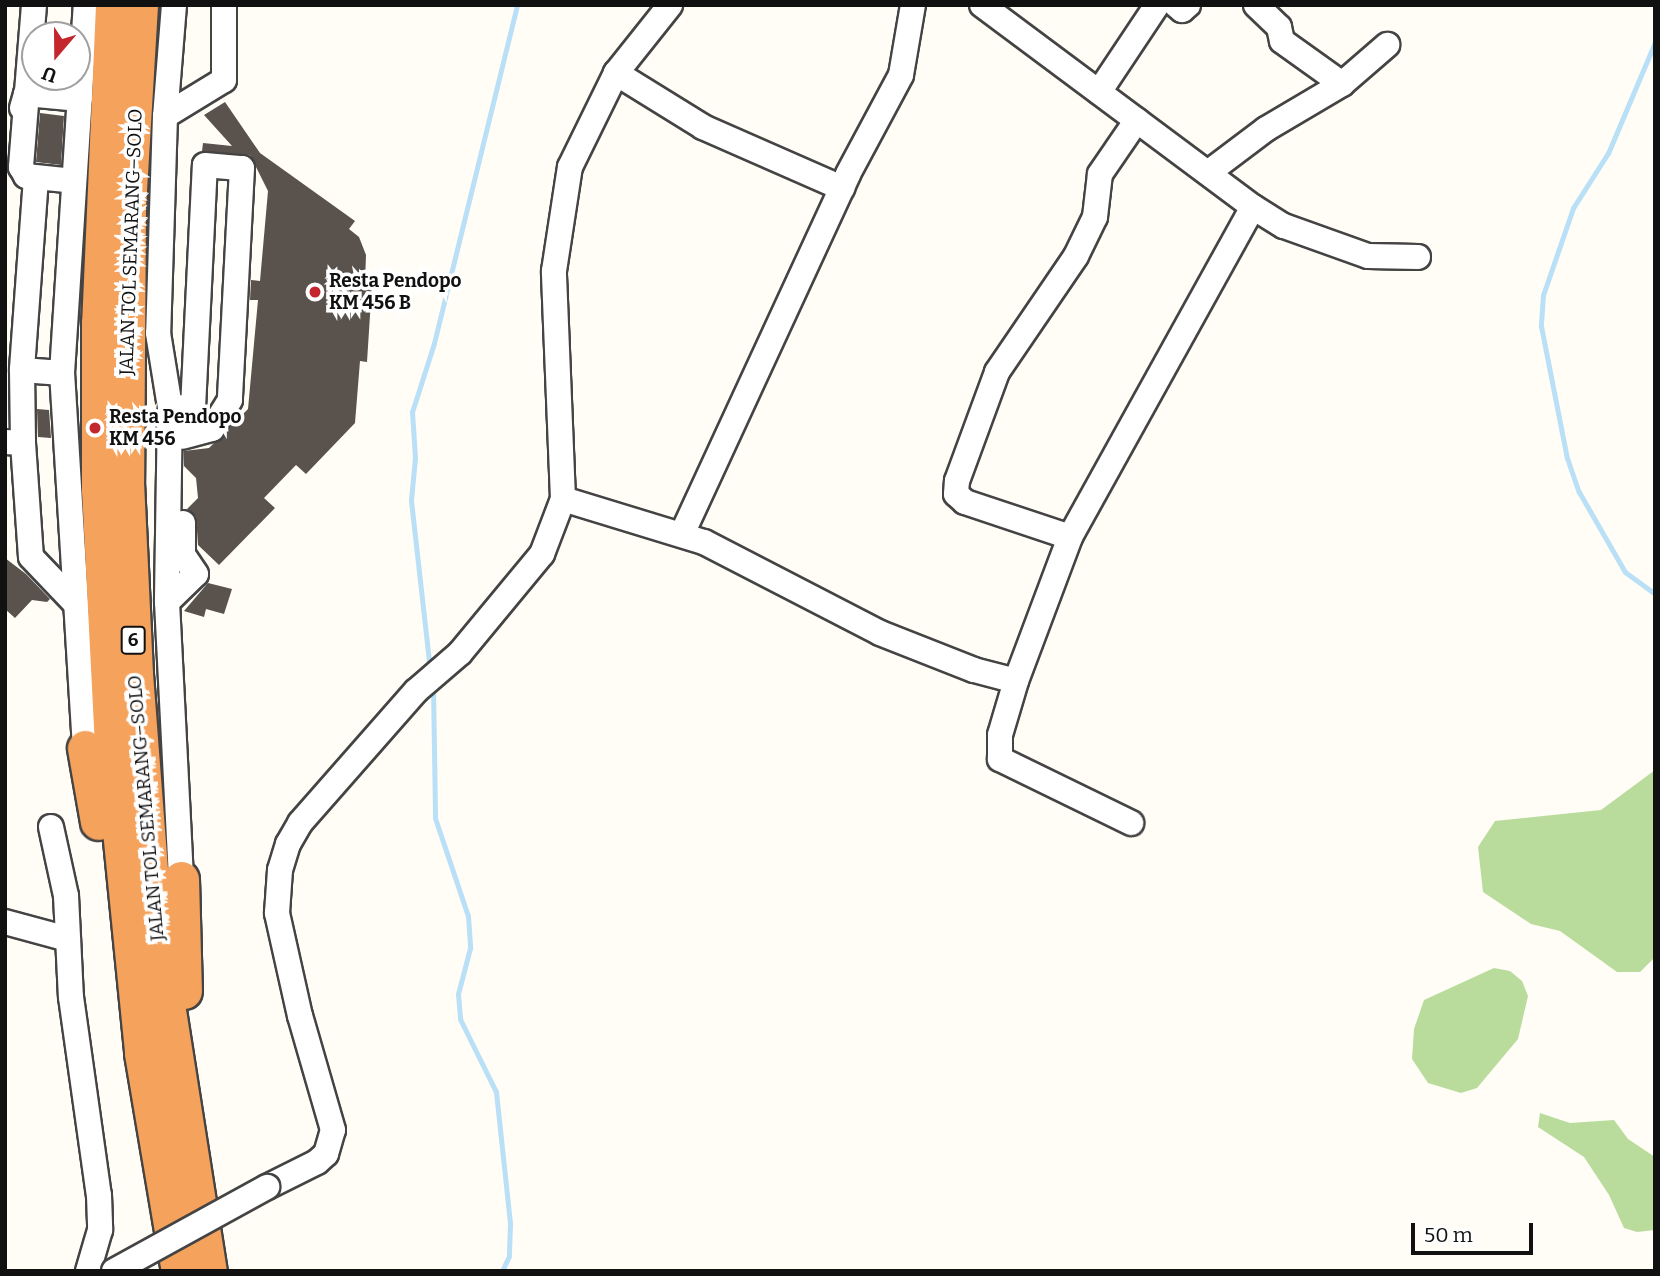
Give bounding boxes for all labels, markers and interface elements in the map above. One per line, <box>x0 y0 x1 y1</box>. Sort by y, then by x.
north arrow <box>21 21 91 91</box>
text: U <box>39 61 60 88</box>
street label: JALAN TOL SEMARANG–SOLO <box>115 108 147 376</box>
place label: Resta Pendopo KM 456 B <box>329 270 462 314</box>
marker: Resta Pendopo KM 456 B <box>307 284 323 300</box>
place label: Resta Pendopo KM 456 <box>109 406 242 450</box>
marker: Resta Pendopo KM 456 <box>87 420 103 436</box>
road number: 6 <box>119 626 147 654</box>
street label: JALAN TOL SEMARANG–SOLO <box>123 674 169 942</box>
scale bar <box>1415 1210 1538 1254</box>
text: 50 m <box>1424 1222 1473 1248</box>

